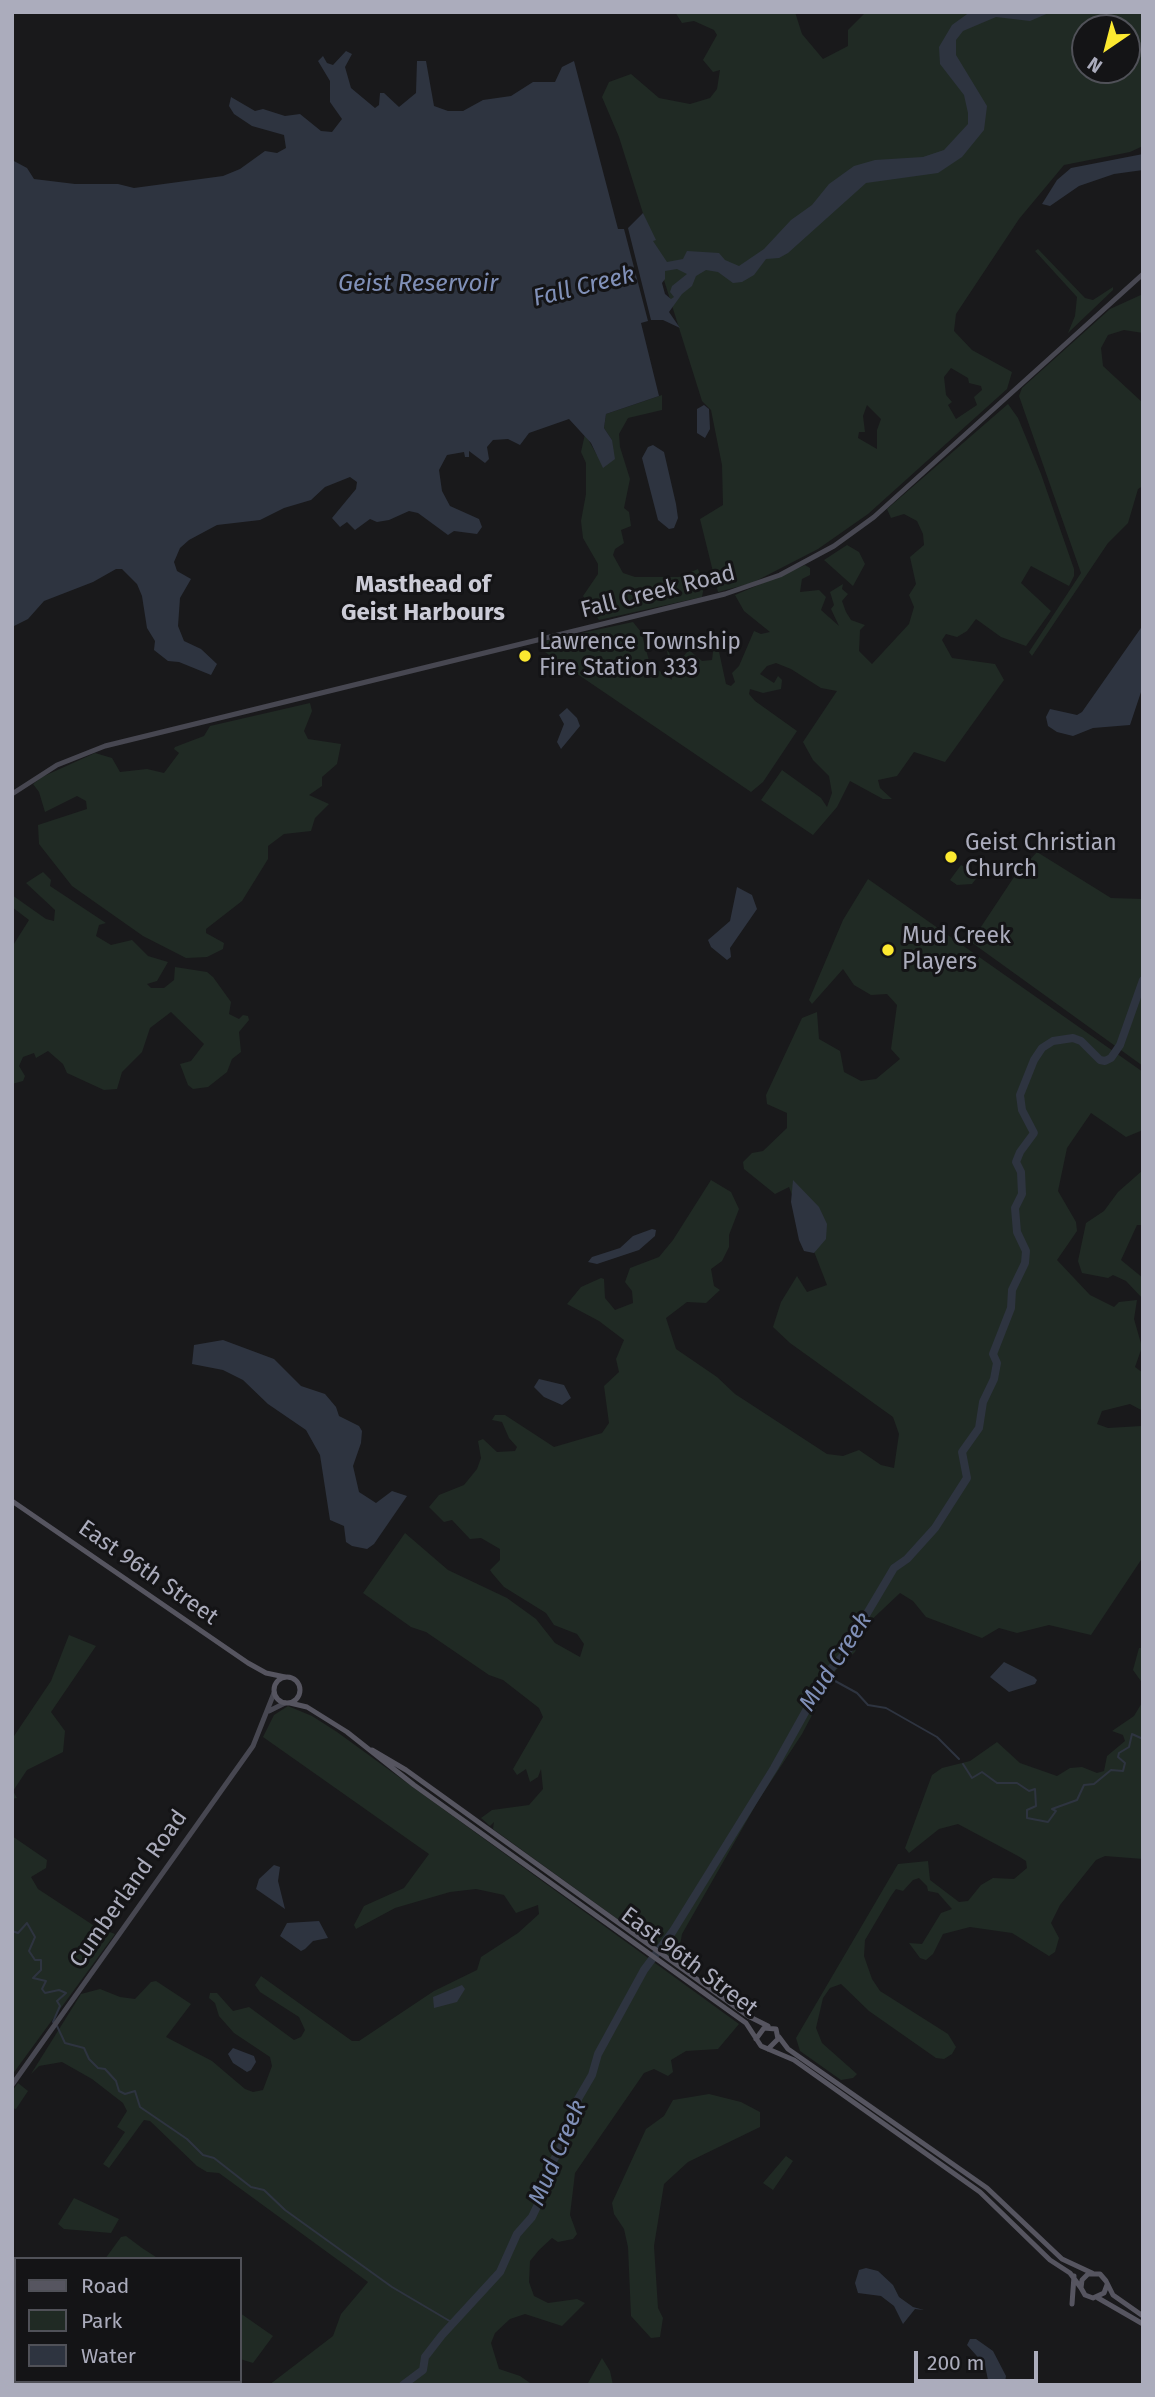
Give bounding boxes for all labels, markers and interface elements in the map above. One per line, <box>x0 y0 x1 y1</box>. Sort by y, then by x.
north arrow <box>1071 14 1141 84</box>
text: N <box>1083 52 1107 78</box>
water label: Fall Creek <box>530 260 638 314</box>
water label: Geist Reservoir <box>338 270 498 298</box>
street label: Fall Creek Road <box>578 559 738 625</box>
district label: Masthead of Geist Harbours <box>341 571 505 627</box>
place label: Lawrence Township Fire Station 333 <box>539 629 741 683</box>
marker: Lawrence Township Fire Station 333 <box>517 648 533 664</box>
place label: Geist Christian Church <box>965 830 1117 884</box>
marker: Geist Christian Church <box>943 849 959 865</box>
place label: Mud Creek Players <box>902 923 1011 977</box>
marker: Mud Creek Players <box>880 942 896 958</box>
street label: East 96th Street <box>73 1515 223 1631</box>
water label: Mud Creek <box>793 1607 879 1717</box>
street label: Cumberland Road <box>64 1805 194 1973</box>
street label: East 96th Street <box>615 1902 763 2022</box>
water label: Mud Creek <box>523 2096 593 2210</box>
legend <box>14 2257 242 2383</box>
text: Road <box>81 2273 129 2299</box>
text: Park <box>81 2308 122 2334</box>
scale bar <box>917 2338 1041 2382</box>
text: Water <box>81 2343 136 2369</box>
text: 200 m <box>927 2350 984 2376</box>

